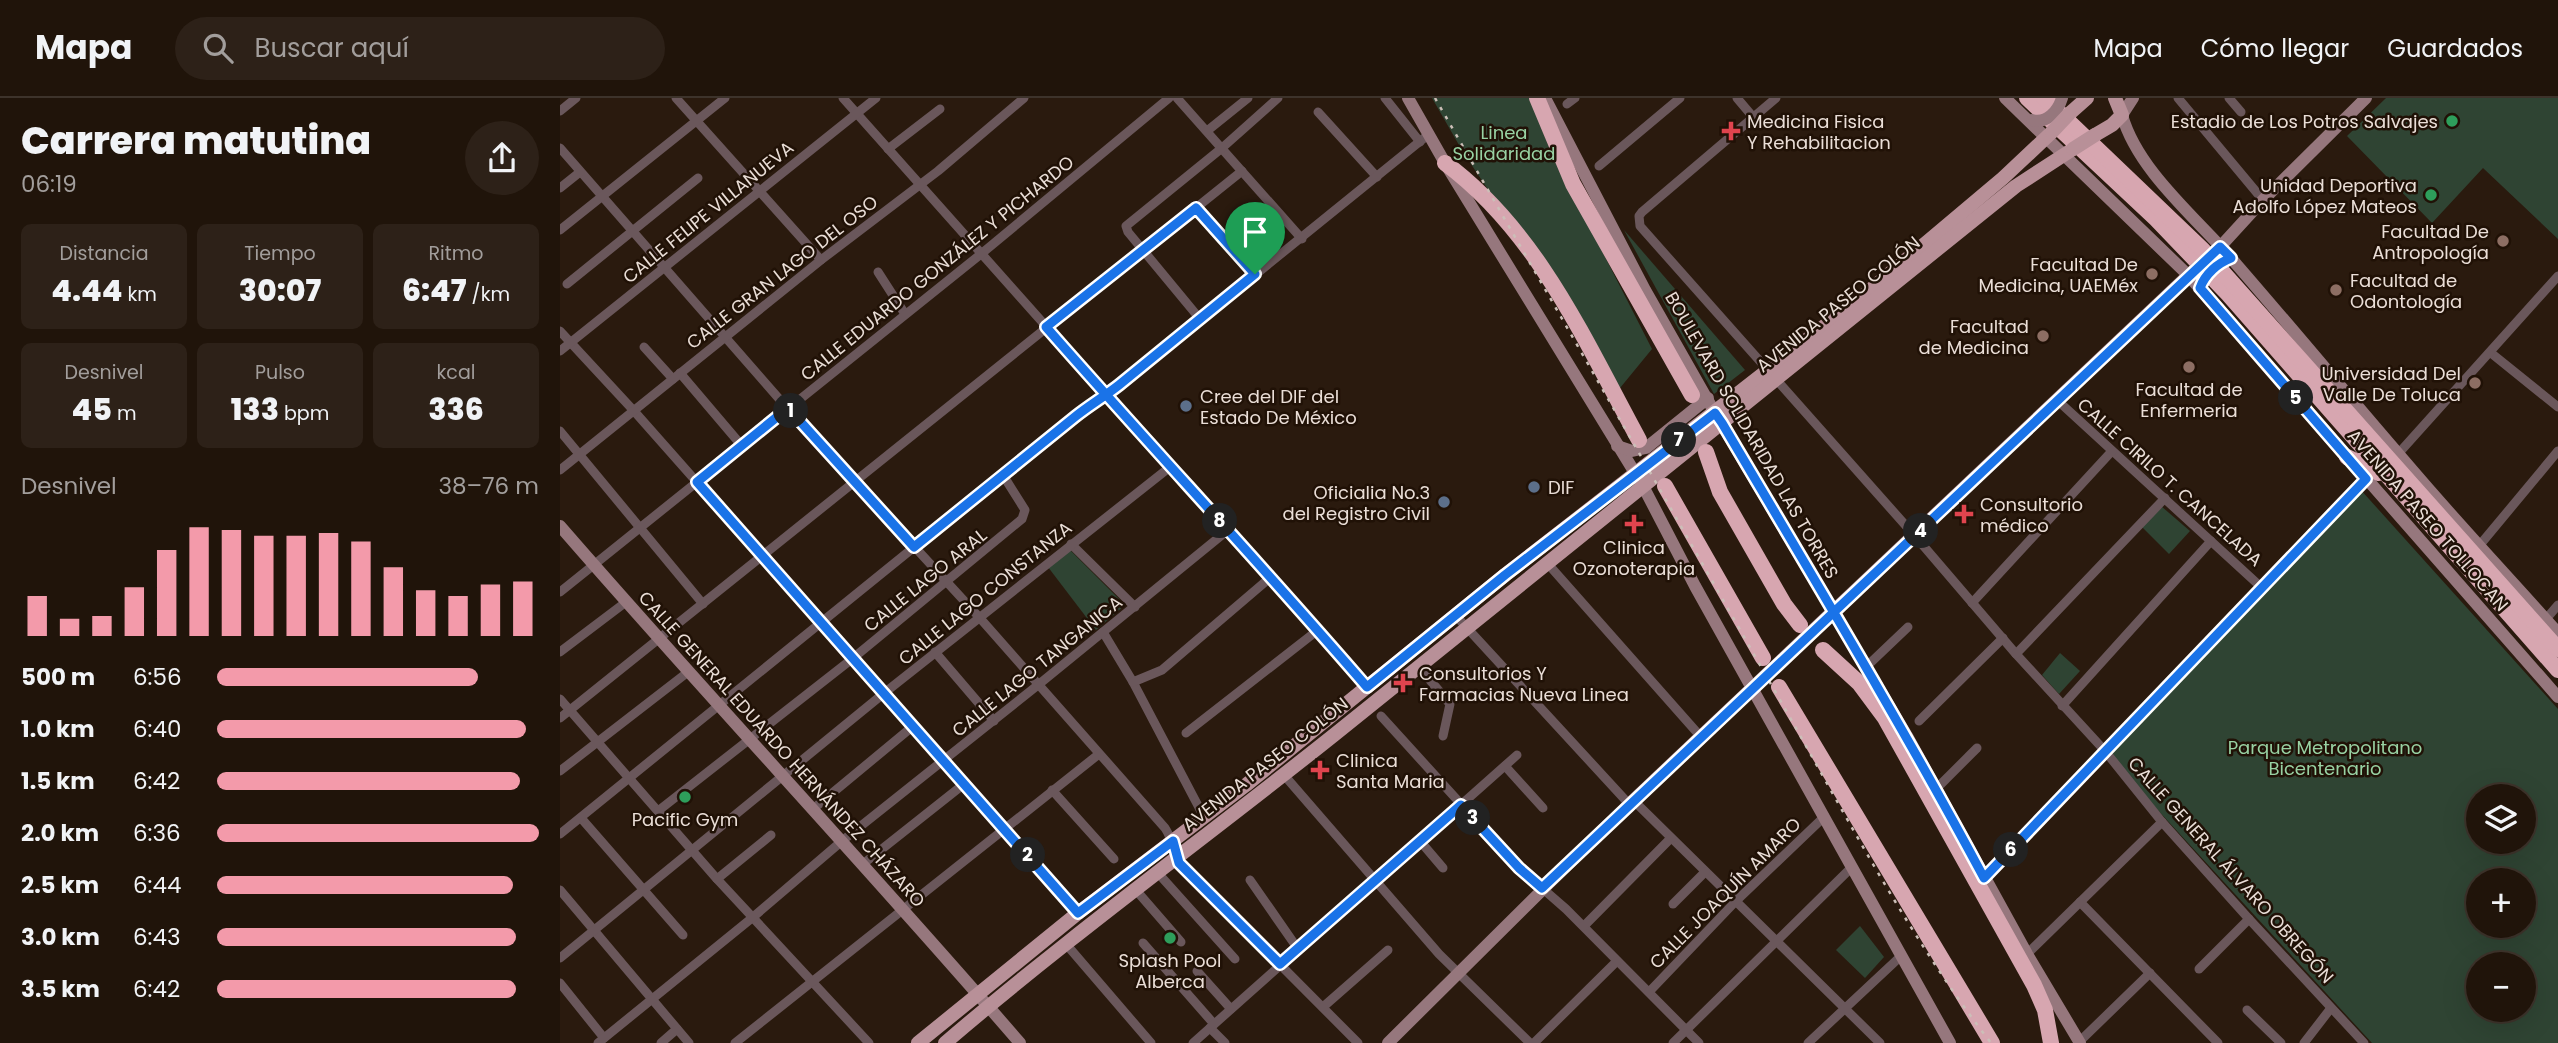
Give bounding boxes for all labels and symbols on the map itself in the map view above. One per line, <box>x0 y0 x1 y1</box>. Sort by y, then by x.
place label: Medicina Fisica Y Rehabilitacion <box>1747 109 1891 155</box>
place label: Estadio de Los Potros Salvajes <box>2171 109 2438 134</box>
marker: Estadio de Los Potros Salvajes <box>2444 113 2460 129</box>
park label: Linea Solidaridad <box>1453 120 1555 166</box>
marker: Medicina Fisica Y Rehabilitacion <box>1721 121 1741 141</box>
street label: CALLE FELIPE VILLANUEVA <box>617 135 799 289</box>
street label: CALLE EDUARDO GONZÁLEZ Y PICHARDO <box>795 150 1079 386</box>
place label: Unidad Deportiva Adolfo López Mateos <box>2233 173 2417 219</box>
marker: Unidad Deportiva Adolfo López Mateos <box>2423 187 2439 203</box>
street label: CALLE GRAN LAGO DEL OSO <box>681 189 883 355</box>
pin <box>1225 202 1285 274</box>
place label: Facultad De Antropología <box>2372 219 2489 265</box>
street label: AVENIDA PASEO COLÓN <box>1751 230 1925 378</box>
marker: Facultad De Antropología <box>2495 233 2511 249</box>
place label: Facultad De Medicina, UAEMéx <box>1979 252 2138 298</box>
marker: Facultad De Medicina, UAEMéx <box>2144 266 2160 282</box>
place label: Facultad de Odontología <box>2350 268 2462 314</box>
marker: Facultad de Odontología <box>2328 282 2344 298</box>
street label: BOULEVARD SOLIDARIDAD LAS TORRES <box>1659 287 1845 583</box>
place label: Facultad de Medicina <box>1919 314 2029 360</box>
marker: Facultad de Medicina <box>2035 328 2051 344</box>
marker: Facultad de Enfermeria <box>2181 359 2197 375</box>
place label: Universidad Del Valle De Toluca <box>2321 361 2461 407</box>
marker: Universidad Del Valle De Toluca <box>2467 375 2483 391</box>
place label: Facultad de Enfermeria <box>2135 377 2243 423</box>
pin: 5 <box>2278 380 2314 416</box>
place label: Cree del DIF del Estado De México <box>1200 384 1357 430</box>
street label: CALLE CIRILO T. CANCELADA <box>2072 392 2268 572</box>
pin: 1 <box>774 394 808 428</box>
marker: Cree del DIF del Estado De México <box>1178 398 1194 414</box>
pin: 7 <box>1662 422 1696 458</box>
street label: AVENIDA PASEO TOLLOCAN <box>2342 424 2514 616</box>
place label: DIF <box>1548 475 1574 500</box>
marker: DIF <box>1526 479 1542 495</box>
place label: Oficialia No.3 del Registro Civil <box>1282 480 1430 526</box>
place label: Consultorio médico <box>1980 492 2083 538</box>
marker: Oficialia No.3 del Registro Civil <box>1436 494 1452 510</box>
pin: 8 <box>1202 504 1238 538</box>
marker: Consultorio médico <box>1954 504 1974 524</box>
marker: Clinica Ozonoterapia <box>1624 514 1644 534</box>
pin: 4 <box>1904 514 1938 548</box>
street label: CALLE LAGO CONSTANZA <box>893 515 1077 671</box>
street label: CALLE LAGO ARAL <box>858 522 992 637</box>
place label: Clinica Ozonoterapia <box>1573 535 1695 581</box>
street label: CALLE GENERAL EDUARDO HERNÁNDEZ CHÁZARO <box>633 586 931 912</box>
street label: CALLE LAGO TANGANICA <box>947 589 1127 743</box>
place label: Consultorios Y Farmacias Nueva Linea <box>1419 661 1629 707</box>
marker: Consultorios Y Farmacias Nueva Linea <box>1393 673 1413 693</box>
street label: AVENIDA PASEO COLÓN <box>1177 691 1353 837</box>
park label: Parque Metropolitano Bicentenario <box>2228 735 2422 781</box>
place label: Clinica Santa Maria <box>1336 748 1445 794</box>
street label: CALLE GENERAL ÁLVARO OBREGÓN <box>2122 751 2340 989</box>
marker: Clinica Santa Maria <box>1310 760 1330 780</box>
marker: Pacific Gym <box>677 789 693 805</box>
pin: 3 <box>1455 800 1490 836</box>
place label: Pacific Gym <box>632 807 738 832</box>
street label: CALLE JOAQUÍN AMARO <box>1644 812 1806 974</box>
pin: 6 <box>1994 832 2028 868</box>
pin: 2 <box>1010 838 1046 872</box>
marker: Splash Pool Alberca <box>1162 930 1178 946</box>
place label: Splash Pool Alberca <box>1119 948 1221 994</box>

